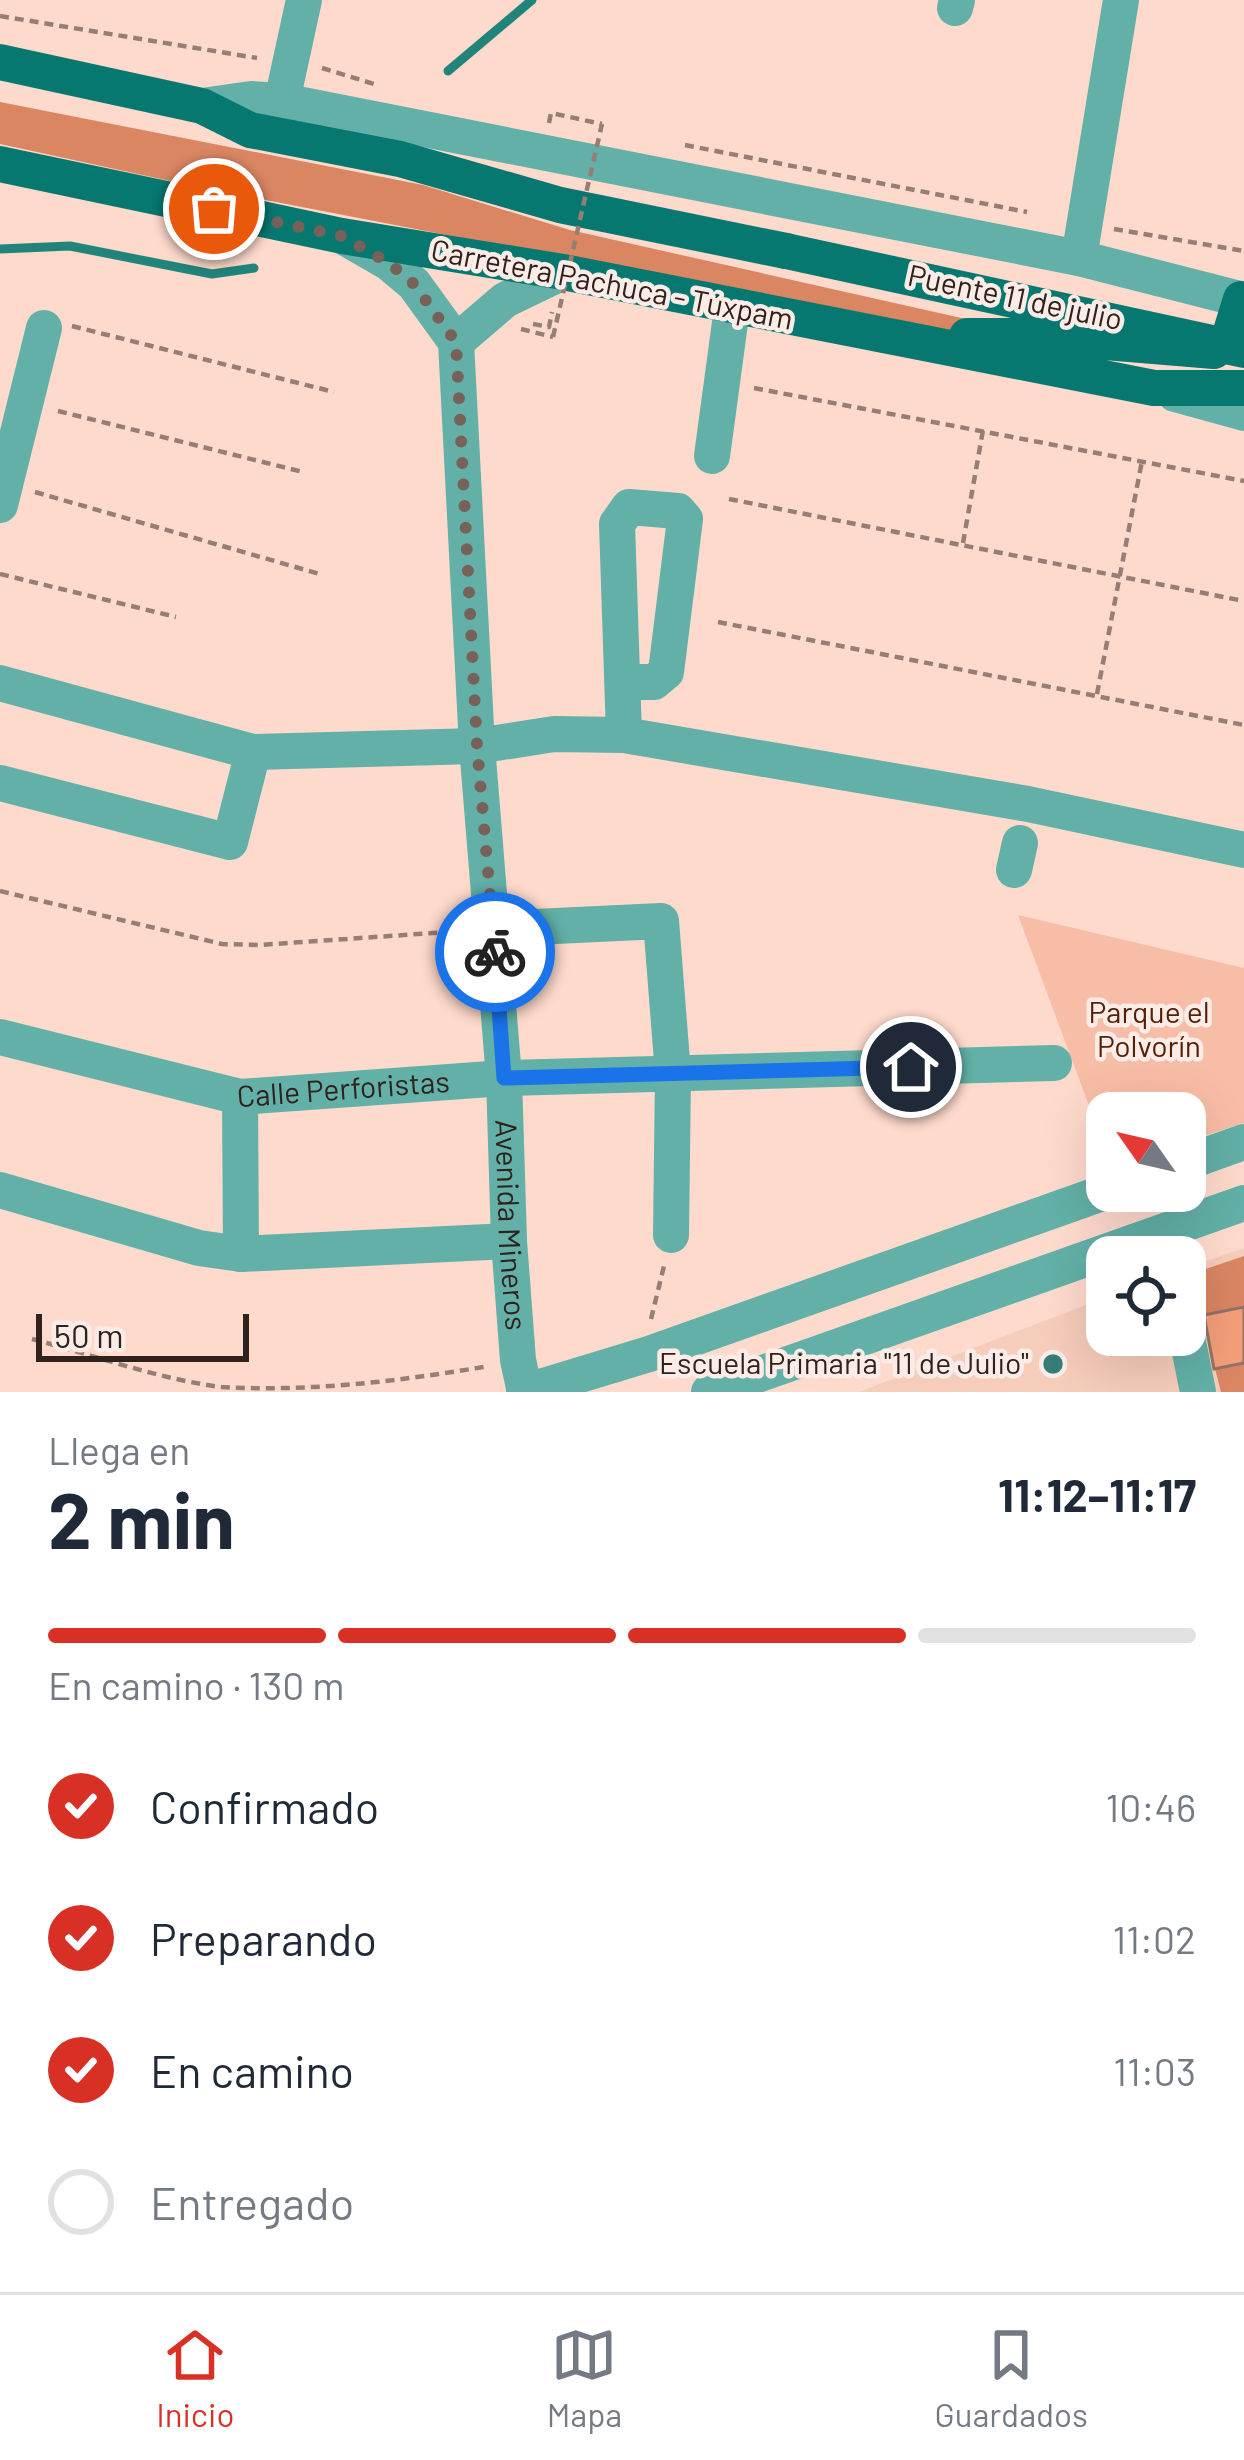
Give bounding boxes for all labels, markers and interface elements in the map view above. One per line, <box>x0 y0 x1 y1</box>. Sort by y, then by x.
pin <box>163 158 265 260</box>
icon: bag <box>181 176 247 242</box>
street label: Carretera Pachuca - Túxpam <box>428 230 796 336</box>
street label: Puente 11 de julio <box>905 256 1126 336</box>
courier <box>435 892 555 1012</box>
icon: bike <box>462 919 528 985</box>
park label: Parque el Polvorín <box>1088 993 1210 1063</box>
pin <box>860 1016 962 1118</box>
icon: home <box>878 1034 944 1100</box>
street label: Calle Perforistas <box>236 1062 451 1113</box>
north arrow <box>1086 1092 1206 1212</box>
map controls <box>1086 1092 1206 1356</box>
street label: Avenida Mineros <box>489 1119 536 1332</box>
button: locate <box>1086 1236 1206 1356</box>
scale bar <box>36 1308 249 1361</box>
text: 50 m <box>54 1315 124 1355</box>
place label: Escuela Primaria "11 de Julio" <box>659 1344 1029 1380</box>
marker: Escuela Primaria "11 de Julio" <box>1040 1351 1066 1377</box>
text: Llega en <box>48 1426 190 1473</box>
text: 11:12–11:17 <box>998 1467 1196 1521</box>
text: 2 min <box>48 1471 235 1565</box>
text: En camino · 130 m <box>48 1661 344 1708</box>
icon: check <box>48 1773 114 1839</box>
text: Confirmado <box>150 1779 379 1833</box>
text: 10:46 <box>1106 1783 1196 1830</box>
icon: check <box>48 1905 114 1971</box>
text: Preparando <box>150 1911 377 1965</box>
text: 11:02 <box>1112 1915 1196 1962</box>
icon: check <box>48 2037 114 2103</box>
text: En camino <box>150 2043 354 2097</box>
text: 11:03 <box>1113 2047 1196 2094</box>
text: Entregado <box>150 2175 354 2229</box>
tab: Inicio <box>156 2322 234 2434</box>
tab: Mapa <box>547 2322 622 2434</box>
tab: Guardados <box>934 2322 1088 2434</box>

